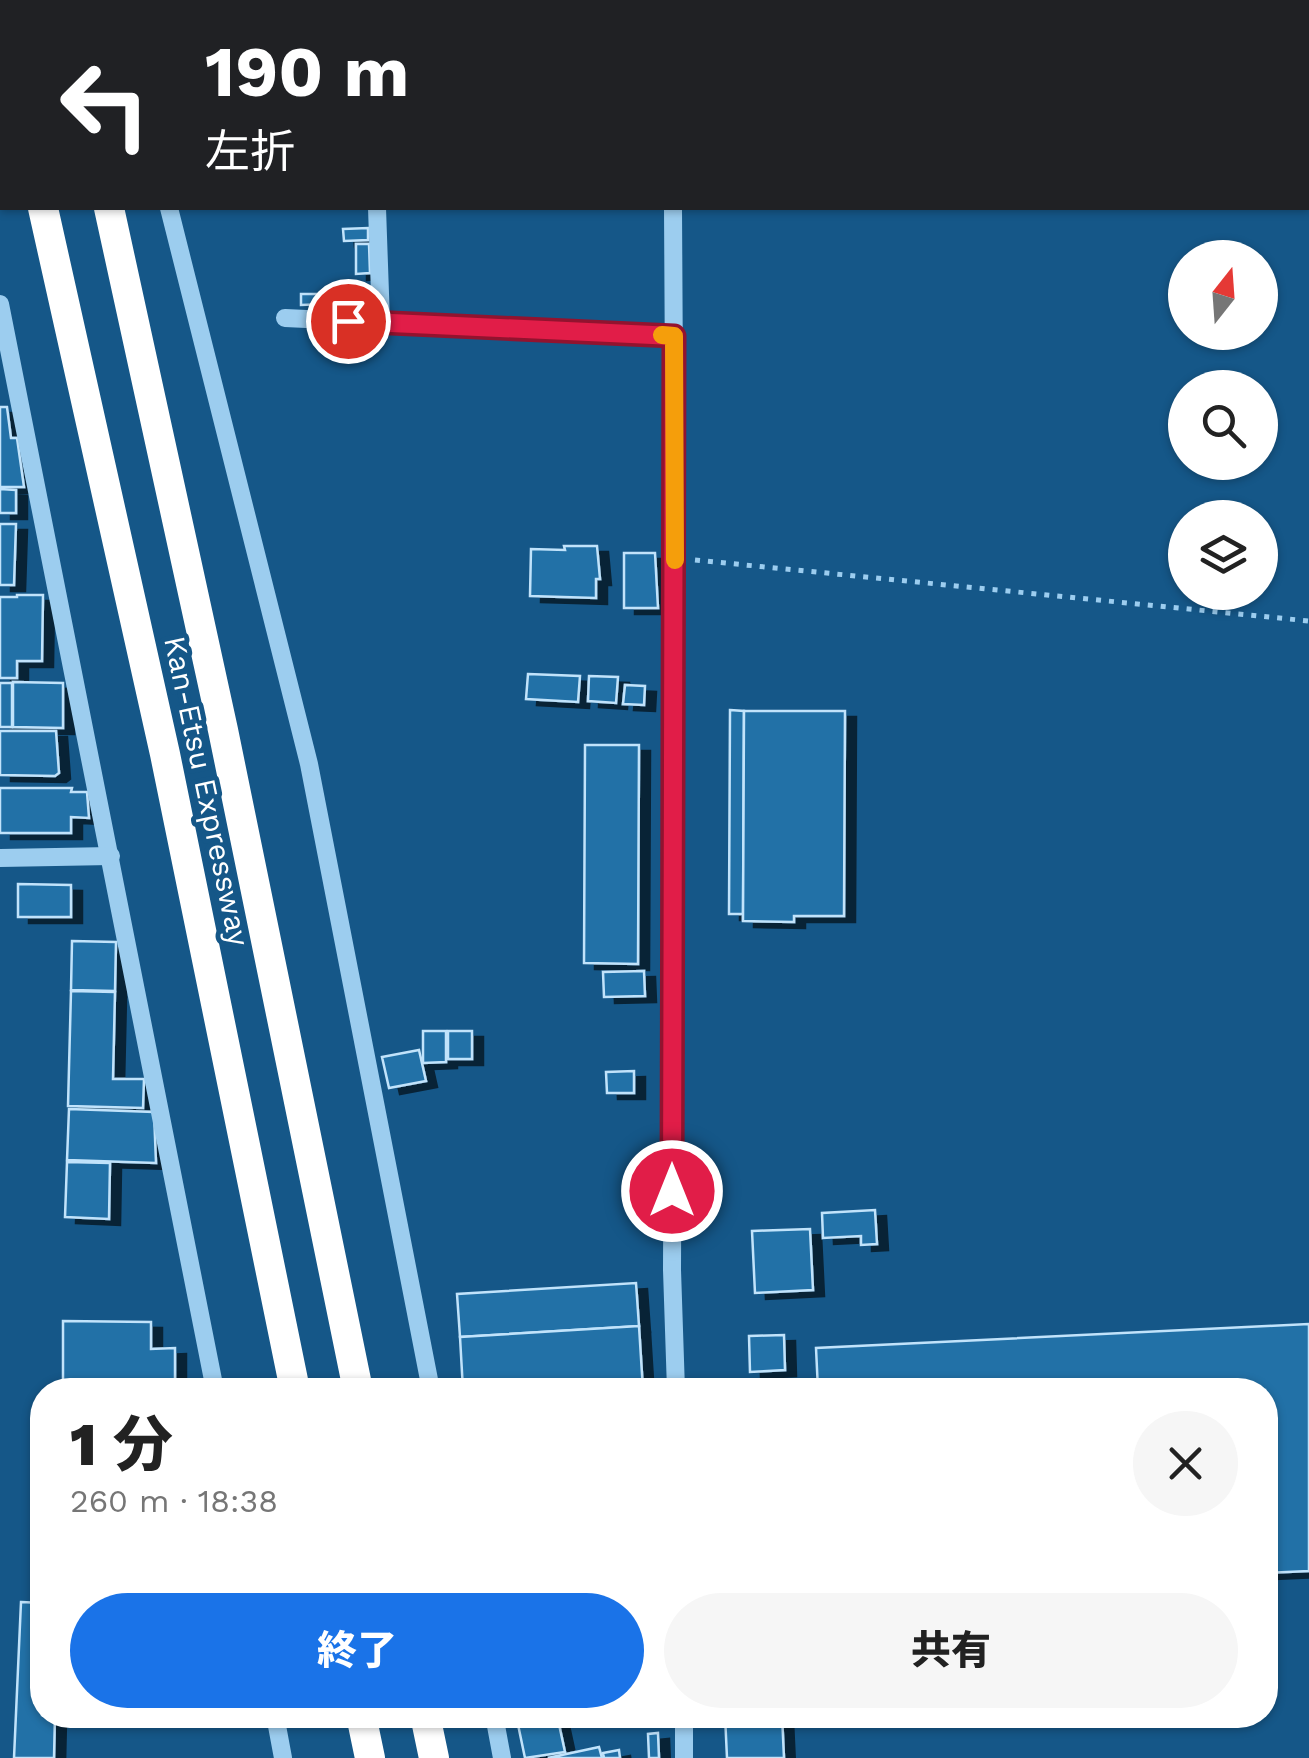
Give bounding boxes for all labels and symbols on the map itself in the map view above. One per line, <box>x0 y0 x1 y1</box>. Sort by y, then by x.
north arrow <box>1168 240 1278 350</box>
pin <box>306 279 391 364</box>
street label: Kan-Etsu Expressway <box>157 633 257 950</box>
position arrow <box>620 1139 724 1243</box>

